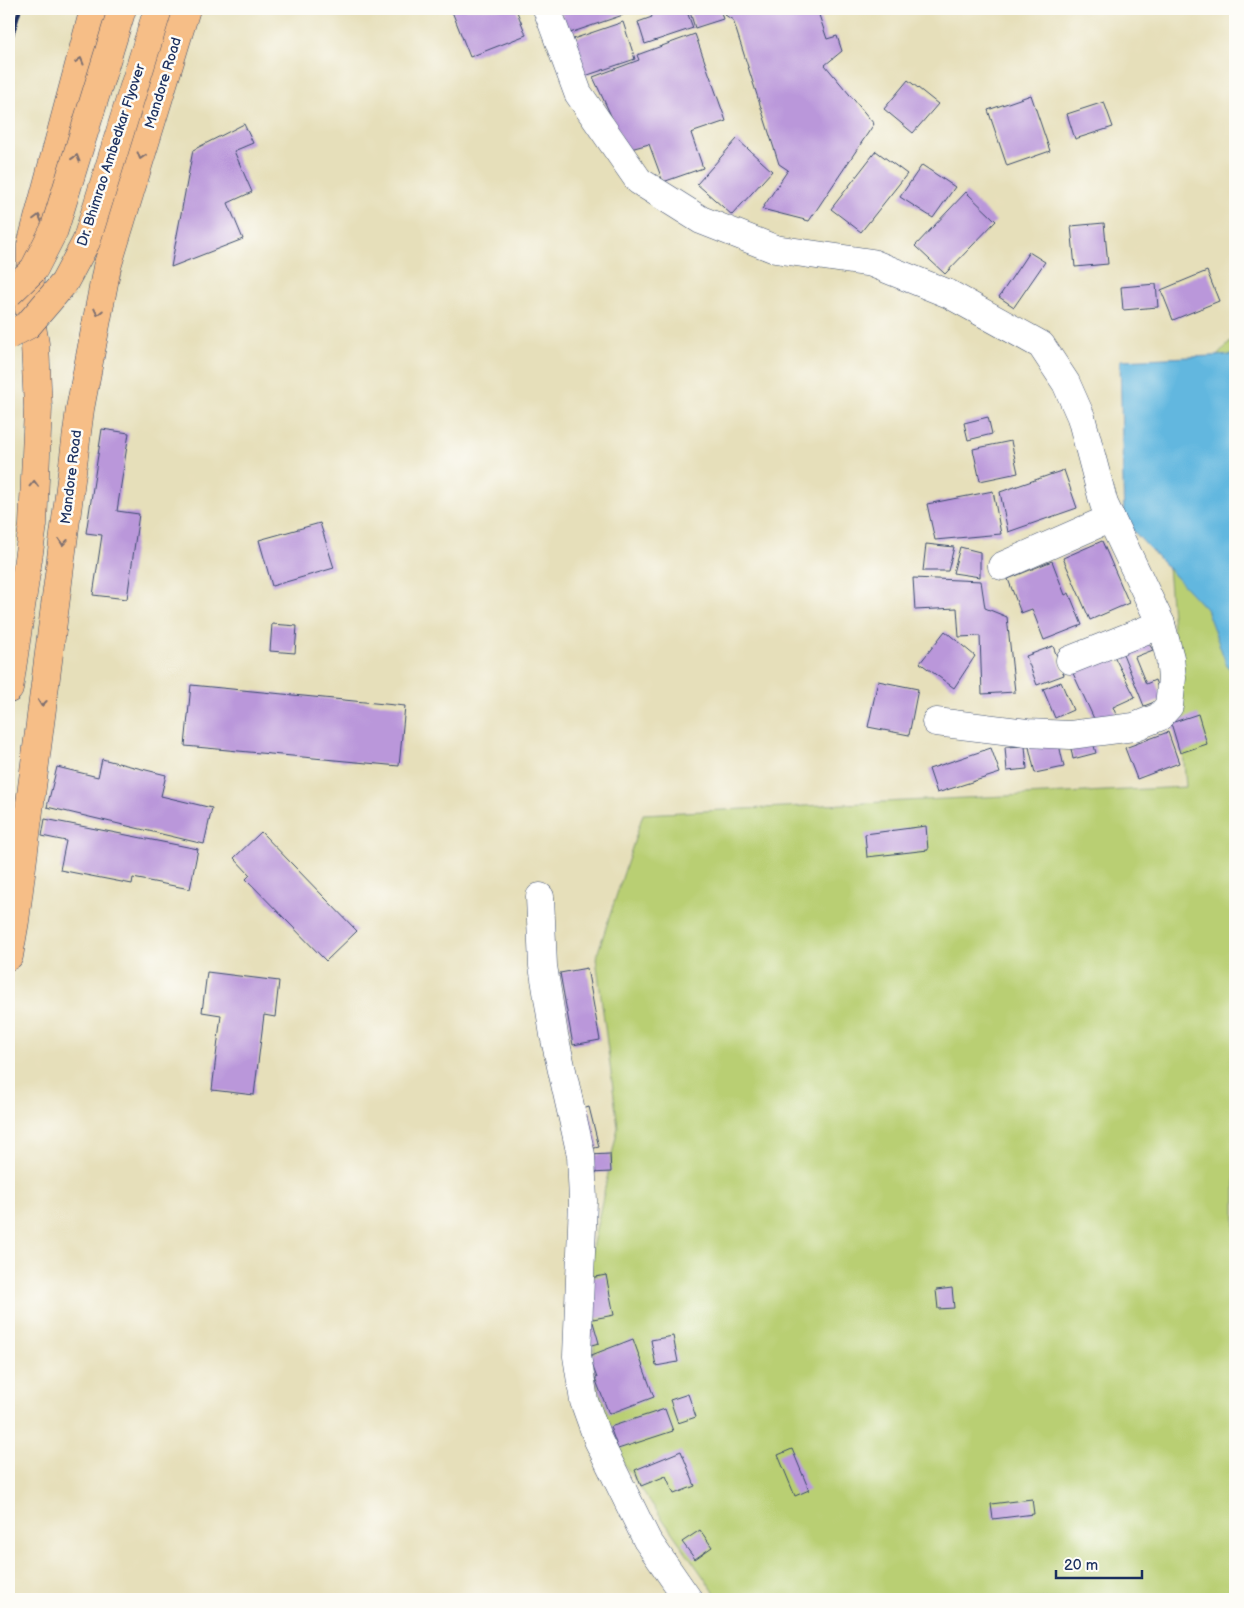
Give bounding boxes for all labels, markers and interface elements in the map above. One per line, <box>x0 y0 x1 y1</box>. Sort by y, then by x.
street label: Mandore Road <box>141 35 185 131</box>
one-way arrow <box>74 58 84 66</box>
street label: Dr. Bhimrao Ambedkar Flyover <box>73 61 149 248</box>
one-way arrow <box>137 151 147 159</box>
one-way arrow <box>71 155 81 163</box>
one-way arrow <box>32 214 43 223</box>
one-way arrow <box>93 308 103 317</box>
street label: Mandore Road <box>57 429 85 525</box>
one-way arrow <box>29 480 40 488</box>
one-way arrow <box>58 538 69 546</box>
one-way arrow <box>38 699 48 707</box>
scale bar <box>1056 1548 1143 1580</box>
text: 20 m <box>1064 1556 1098 1575</box>

